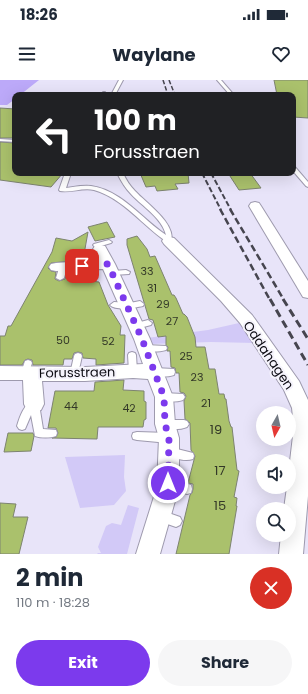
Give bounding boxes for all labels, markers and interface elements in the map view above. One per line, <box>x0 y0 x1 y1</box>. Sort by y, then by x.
text: 18:26 <box>20 4 58 25</box>
text: Waylane <box>112 42 196 67</box>
icon: menu <box>16 43 38 65</box>
icon: heart <box>270 43 292 65</box>
text: 100 m <box>94 101 177 140</box>
icon: left <box>28 108 80 160</box>
text: Forusstraen <box>94 139 200 164</box>
pin <box>65 249 99 283</box>
icon: arrive <box>71 255 93 277</box>
house number: 33 <box>141 263 153 279</box>
house number: 31 <box>147 280 157 296</box>
house number: 29 <box>156 296 170 312</box>
house number: 27 <box>166 313 178 329</box>
street label: Oddahagen <box>239 317 299 393</box>
house number: 50 <box>56 332 70 348</box>
house number: 52 <box>101 333 115 349</box>
house number: 25 <box>179 348 193 364</box>
street label: Forusstraen <box>39 362 115 383</box>
house number: 23 <box>191 369 203 385</box>
house number: 21 <box>201 395 211 411</box>
house number: 44 <box>64 398 78 414</box>
house number: 42 <box>122 400 136 416</box>
north arrow <box>256 406 296 446</box>
map controls <box>256 406 296 542</box>
house number: 19 <box>210 420 222 439</box>
button: sound <box>256 454 296 494</box>
house number: 17 <box>214 461 226 480</box>
position arrow <box>147 462 189 504</box>
house number: 15 <box>214 496 226 515</box>
button: search <box>256 502 296 542</box>
text: 2 min <box>16 561 83 594</box>
button: close <box>250 567 292 609</box>
text: 110 m · 18:28 <box>16 593 90 612</box>
button: Exit <box>16 640 150 686</box>
button: Share <box>158 640 292 686</box>

